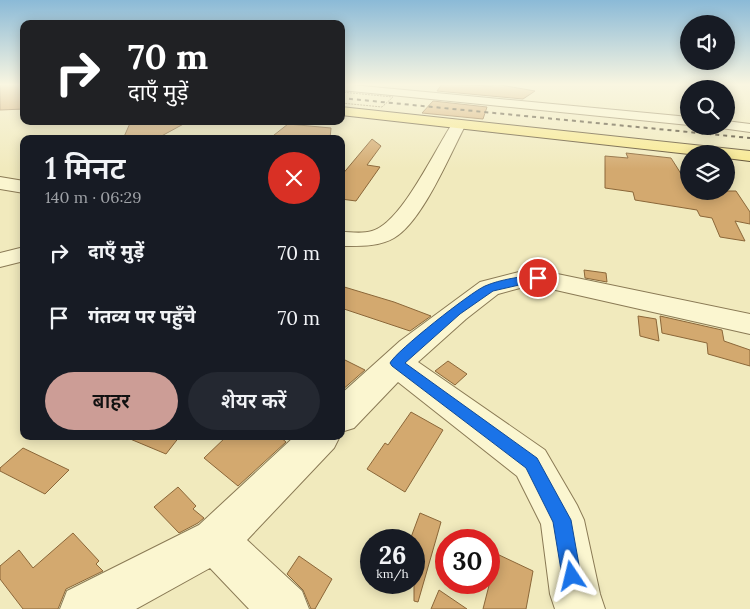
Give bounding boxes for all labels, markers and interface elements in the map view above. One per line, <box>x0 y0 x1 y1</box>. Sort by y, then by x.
map controls <box>680 15 735 200</box>
button: sound <box>680 15 735 70</box>
text: 70 m <box>128 34 208 79</box>
icon: right <box>45 40 110 105</box>
text: दाएँ मुड़ें <box>128 78 188 106</box>
button: search <box>680 80 735 135</box>
button: layers <box>680 145 735 200</box>
text: 1 मिनट <box>45 149 126 187</box>
button: close <box>268 152 320 204</box>
text: 140 m · 06:29 <box>45 187 141 207</box>
icon: right <box>45 239 73 267</box>
text: दाएँ मुड़ें <box>88 239 144 263</box>
text: 70 m <box>277 241 320 265</box>
pin <box>517 257 559 299</box>
icon: arrive <box>524 264 552 292</box>
icon: arrive <box>45 304 73 332</box>
text: गंतव्य पर पहुँचे <box>88 304 196 328</box>
text: 70 m <box>277 306 320 330</box>
button: बाहर <box>45 372 178 430</box>
button: शेयर करें <box>188 372 320 430</box>
speed limit sign: 30 <box>435 529 500 594</box>
text: 26 <box>379 539 406 571</box>
position arrow <box>545 549 597 601</box>
text: km/h <box>376 566 409 581</box>

